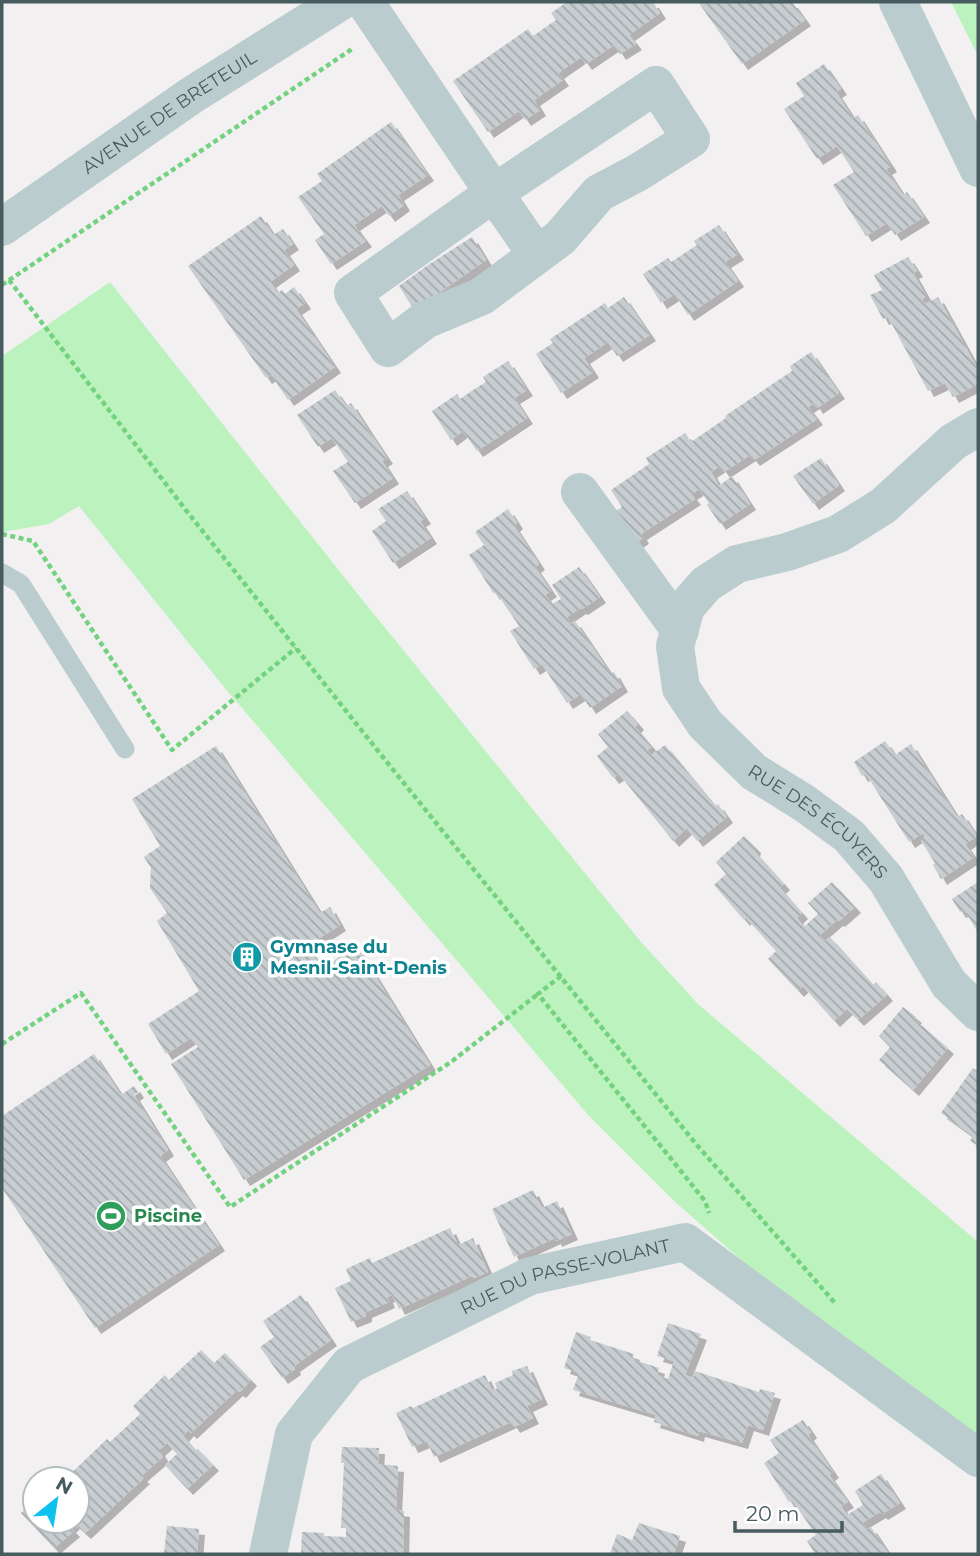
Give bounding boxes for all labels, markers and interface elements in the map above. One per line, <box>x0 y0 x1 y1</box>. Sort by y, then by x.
street label: AVENUE DE BRETEUIL <box>78 46 261 179</box>
street label: RUE DES ÉCUYERS <box>744 760 892 883</box>
place label: Gymnase du Mesnil-Saint-Denis <box>270 936 447 979</box>
building icon: Gymnase du Mesnil-Saint-Denis <box>230 940 264 974</box>
sports icon: Piscine <box>94 1199 128 1233</box>
place label: Piscine <box>134 1205 202 1227</box>
street label: RUE DU PASSE-VOLANT <box>457 1235 672 1320</box>
north arrow <box>21 1465 91 1535</box>
text: N <box>52 1472 77 1500</box>
scale bar <box>735 1490 842 1534</box>
text: 20 m <box>746 1501 800 1526</box>

